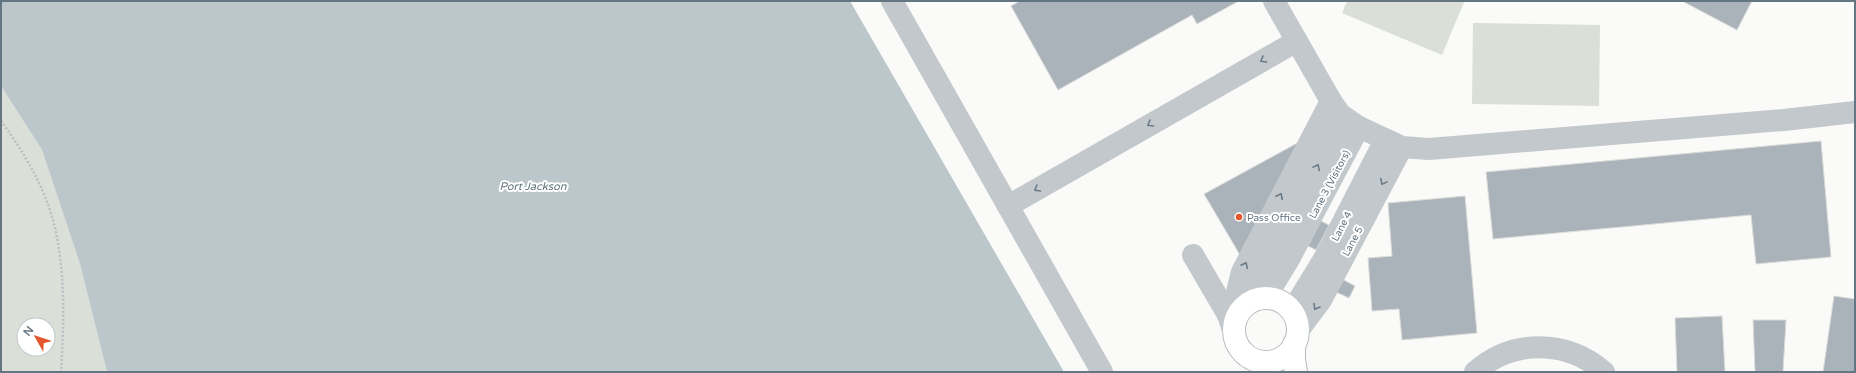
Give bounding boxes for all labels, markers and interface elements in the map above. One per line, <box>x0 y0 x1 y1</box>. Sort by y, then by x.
one-way arrow <box>1260 55 1267 62</box>
one-way arrow <box>1147 120 1154 127</box>
street label: Lane 3 (Visitors) <box>1307 148 1353 221</box>
one-way arrow <box>1312 163 1320 171</box>
one-way arrow <box>1381 178 1388 185</box>
water label: Port Jackson <box>500 180 567 193</box>
one-way arrow <box>1034 184 1041 191</box>
one-way arrow <box>1276 193 1283 200</box>
street label: Lane 4 <box>1329 209 1355 243</box>
marker: Pass Office <box>1234 212 1244 222</box>
place label: Pass Office <box>1247 212 1301 224</box>
street label: Lane 5 <box>1340 225 1366 258</box>
one-way arrow <box>1240 261 1248 269</box>
one-way arrow <box>1313 303 1321 310</box>
north arrow <box>16 317 56 357</box>
text: N <box>21 323 36 339</box>

